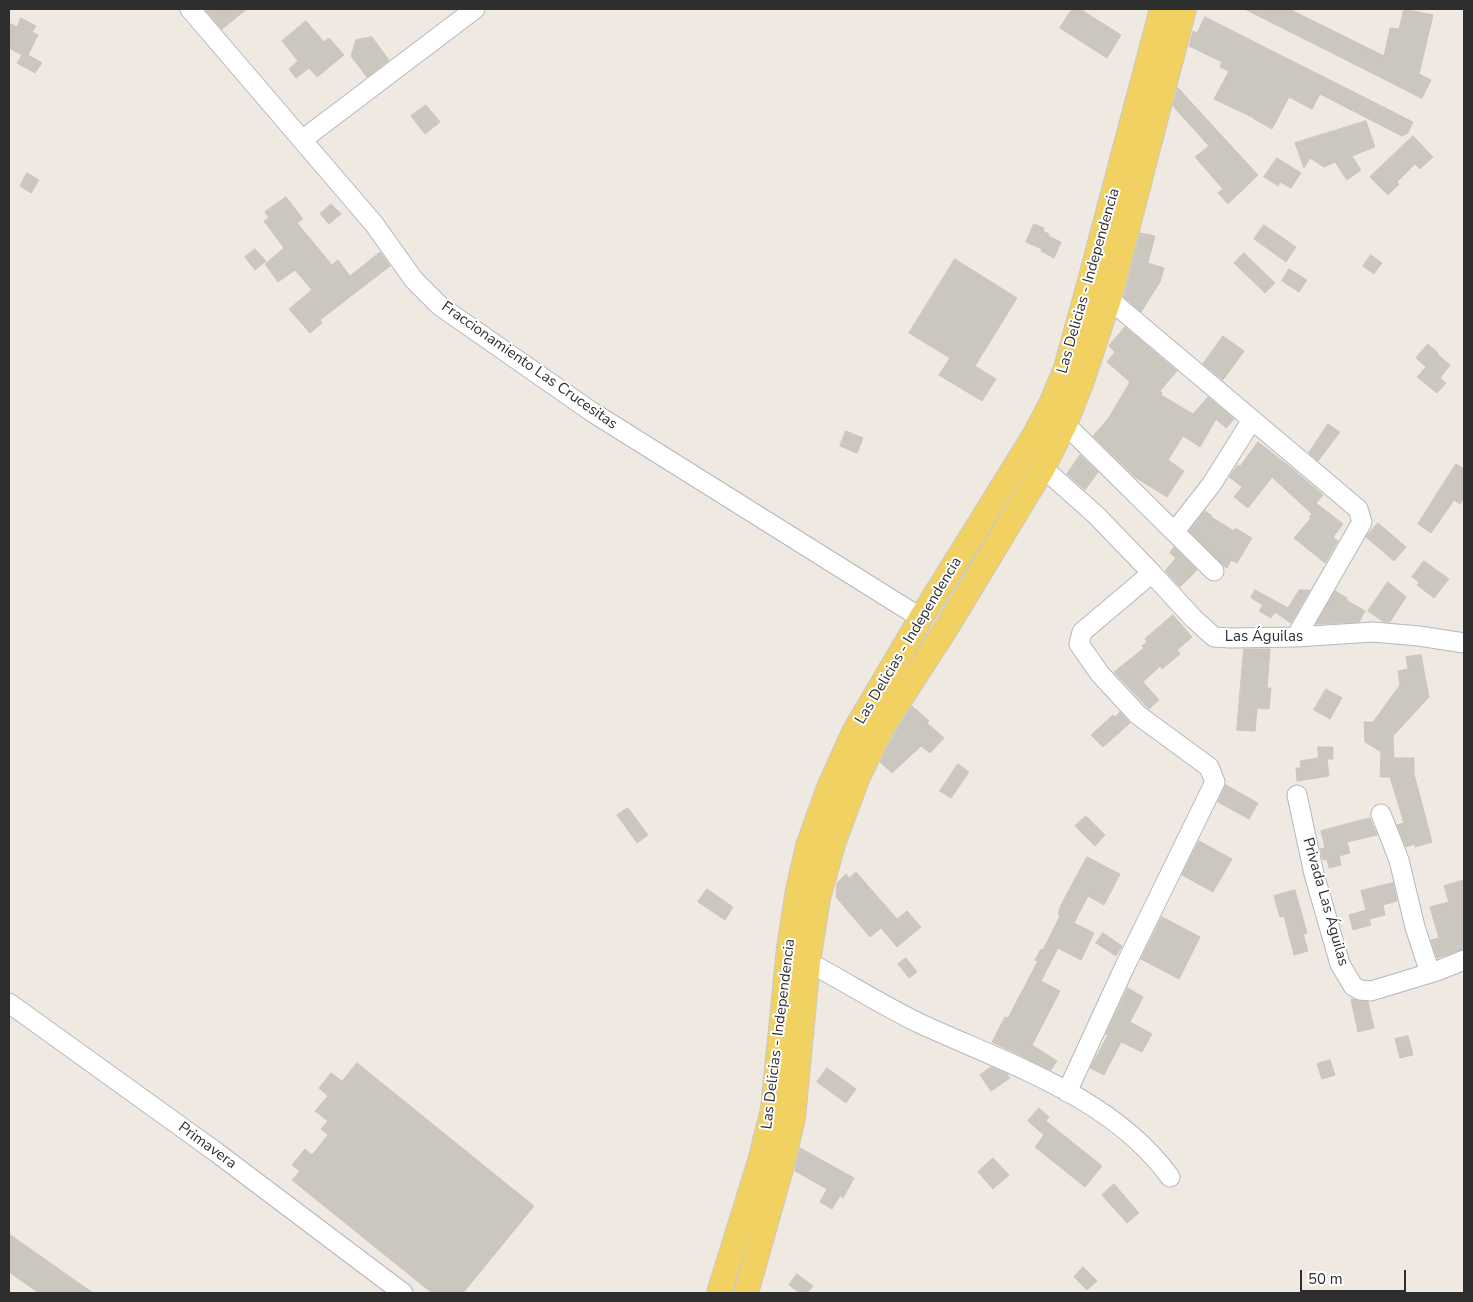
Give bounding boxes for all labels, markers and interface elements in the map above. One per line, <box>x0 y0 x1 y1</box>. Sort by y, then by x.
street label: Las Delicias - Independencia <box>1054 186 1124 376</box>
street label: Fraccionamiento Las Crucesitas <box>438 298 620 434</box>
street label: Las Delicias - Independencia <box>852 554 966 728</box>
street label: Las Águilas <box>1225 628 1303 646</box>
street label: Privada Las Águilas <box>1298 836 1352 968</box>
street label: Las Delicias - Independencia <box>758 938 800 1130</box>
street label: Primavera <box>174 1119 240 1173</box>
scale bar <box>1303 1260 1409 1292</box>
text: 50 m <box>1308 1269 1343 1289</box>

